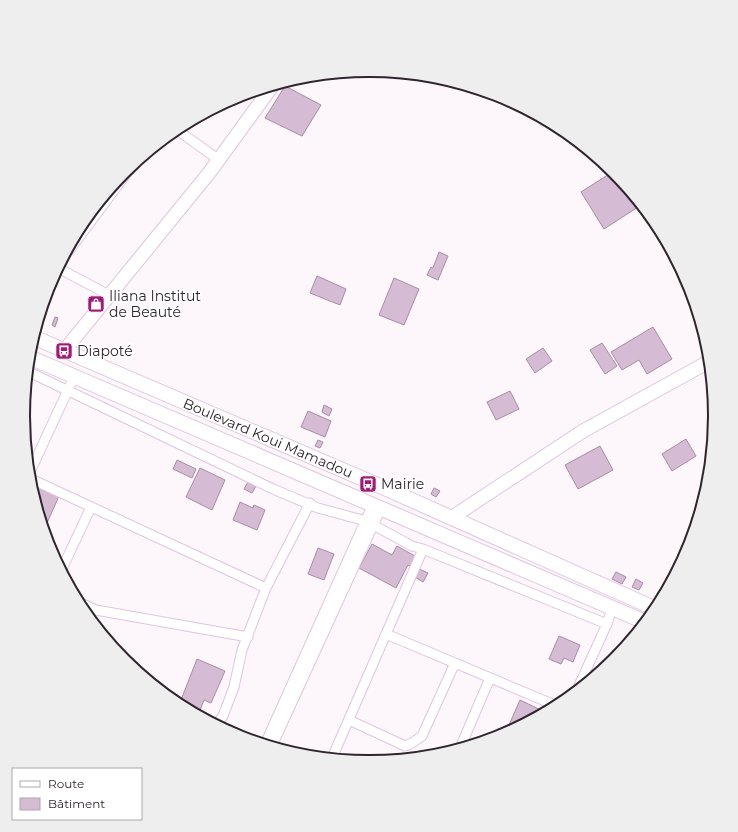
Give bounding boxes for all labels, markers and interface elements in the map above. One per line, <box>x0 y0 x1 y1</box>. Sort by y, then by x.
place label: Iliana Institut de Beauté <box>109 287 201 321</box>
shop icon: Iliana Institut de Beauté <box>86 294 106 314</box>
bus stop icon: Diapoté <box>54 341 74 361</box>
place label: Diapoté <box>77 342 133 360</box>
street label: Boulevard Koui Mamadou <box>180 394 356 482</box>
bus stop icon: Mairie <box>358 474 378 494</box>
place label: Mairie <box>381 475 424 493</box>
legend <box>12 768 142 820</box>
text: Route <box>48 776 84 791</box>
text: Bâtiment <box>48 796 105 811</box>

